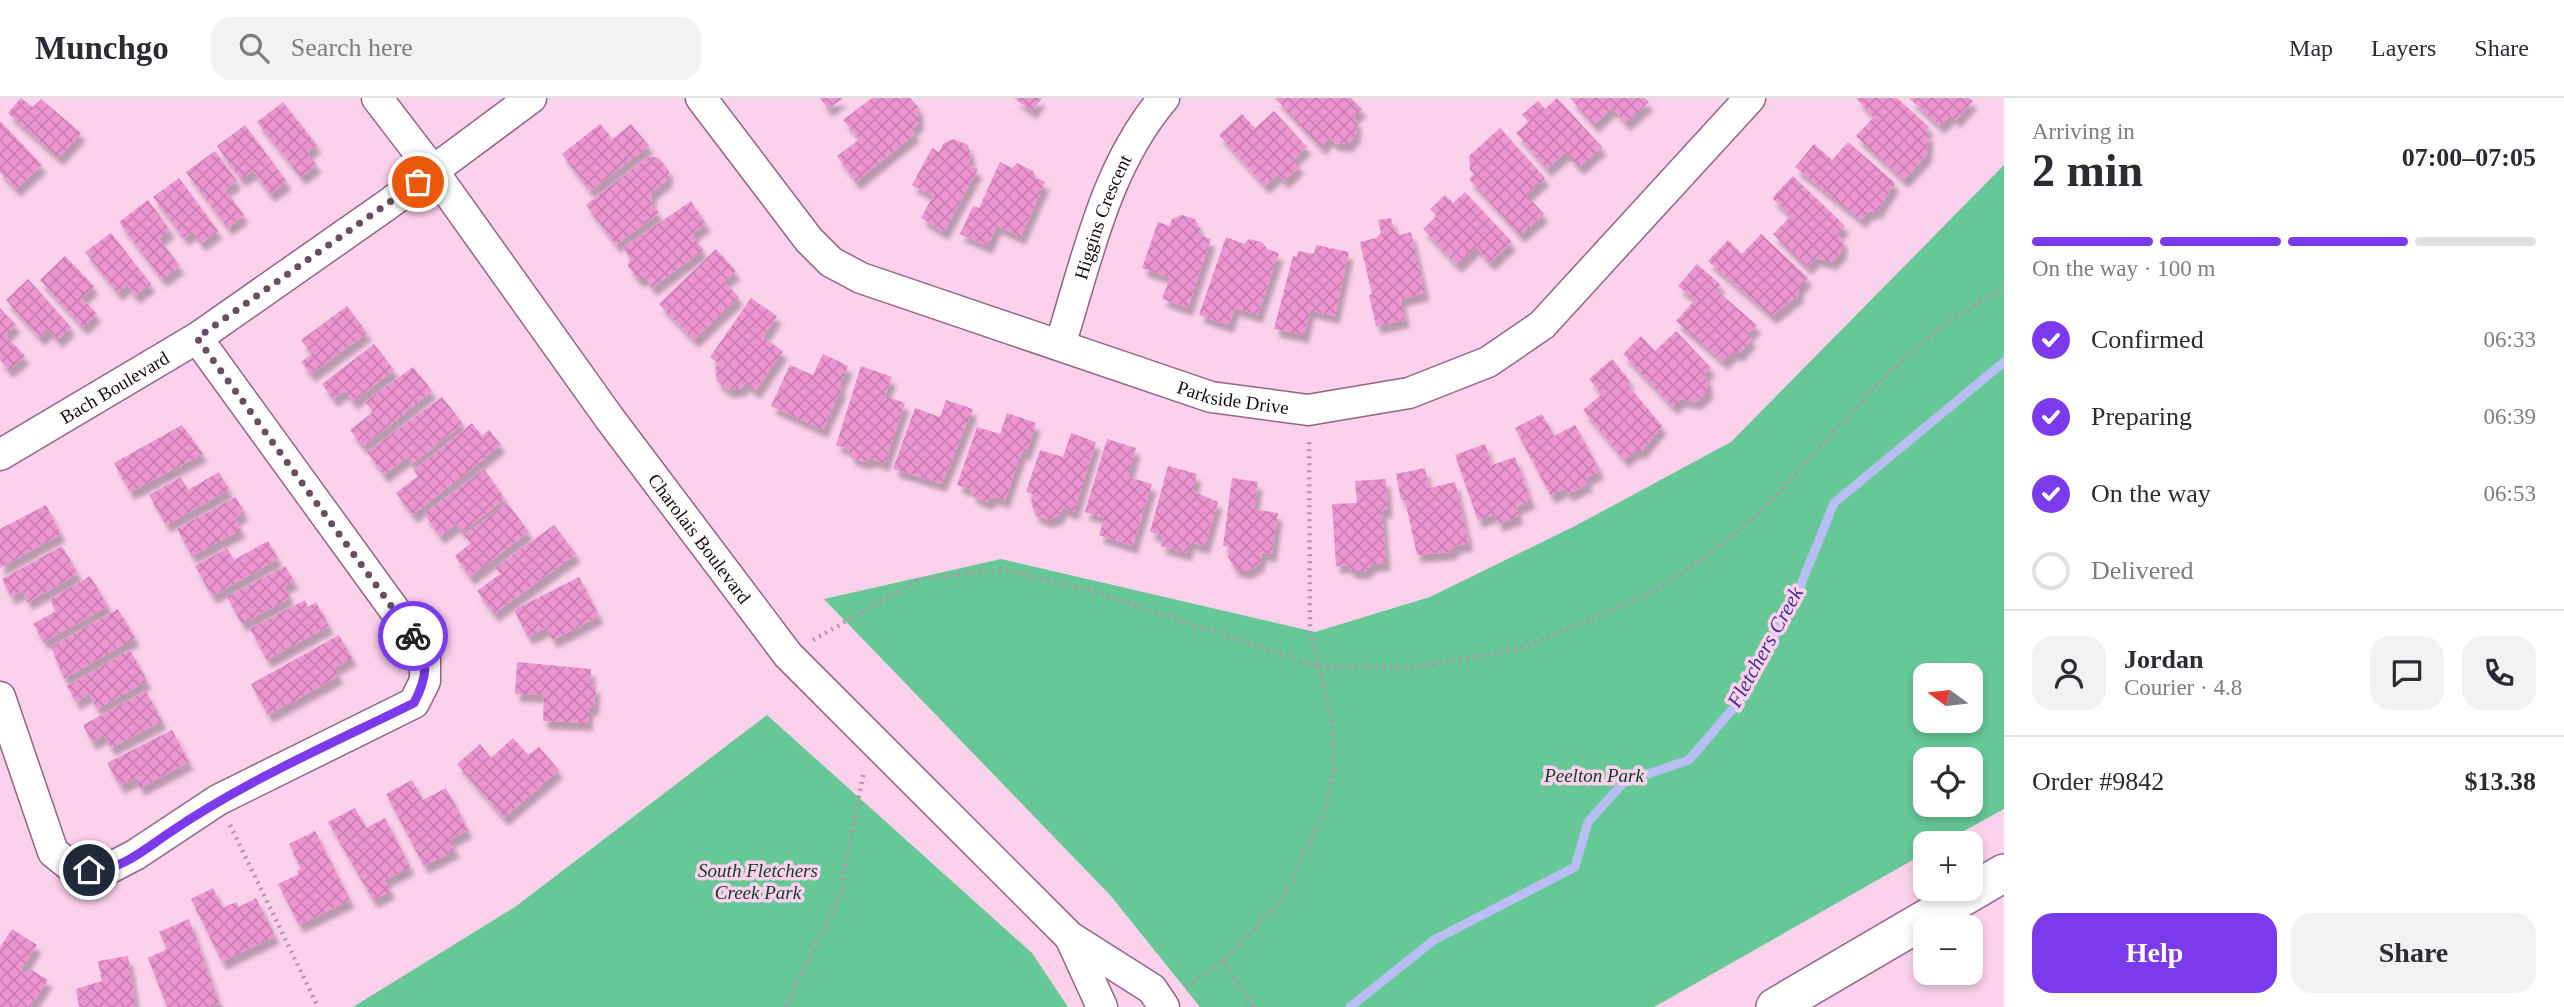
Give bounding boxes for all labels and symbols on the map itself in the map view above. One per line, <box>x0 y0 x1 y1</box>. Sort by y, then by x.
street label: Higgins Crescent <box>1070 150 1136 282</box>
pin <box>388 152 448 212</box>
street label: Bach Boulevard <box>56 347 173 428</box>
street label: Parkside Drive <box>1174 376 1290 418</box>
street label: Charolais Boulevard <box>644 470 755 608</box>
water label: Fletchers Creek <box>1722 582 1808 712</box>
courier <box>378 601 448 671</box>
north arrow <box>1913 663 1983 733</box>
park label: Peelton Park <box>1543 765 1644 786</box>
pin <box>59 840 119 900</box>
park label: South Fletchers Creek Park <box>698 860 818 903</box>

